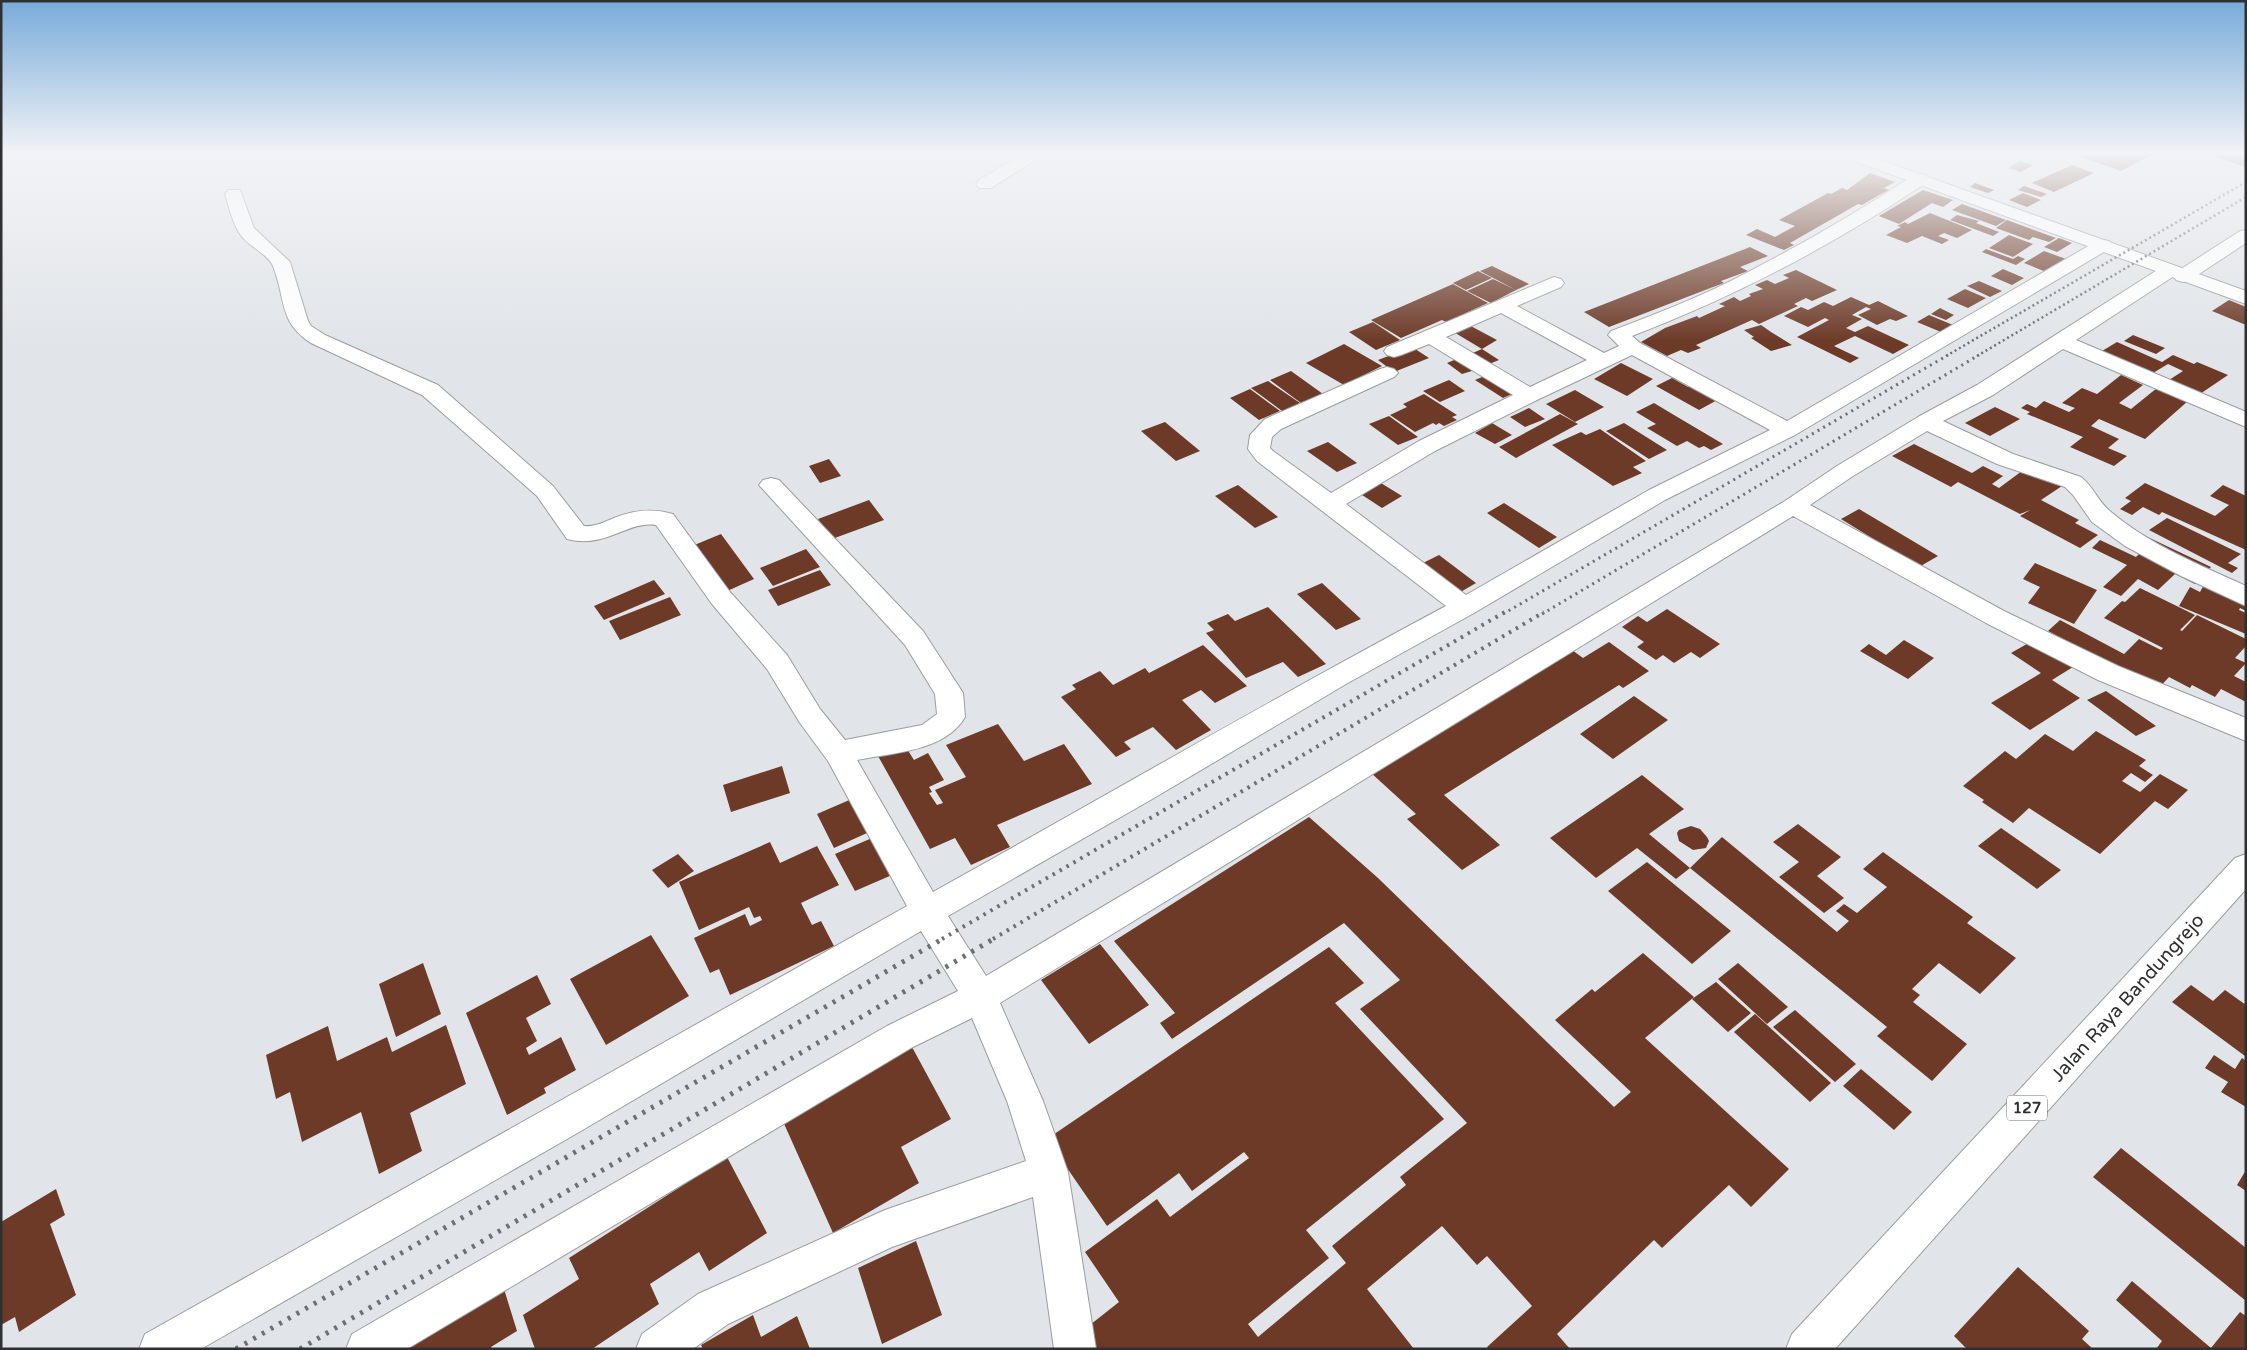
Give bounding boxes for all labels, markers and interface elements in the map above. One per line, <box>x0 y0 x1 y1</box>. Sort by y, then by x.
street label: Jalan Raya Bandungrejo <box>2047 909 2209 1086</box>
road number: 127 <box>2007 1096 2047 1120</box>

